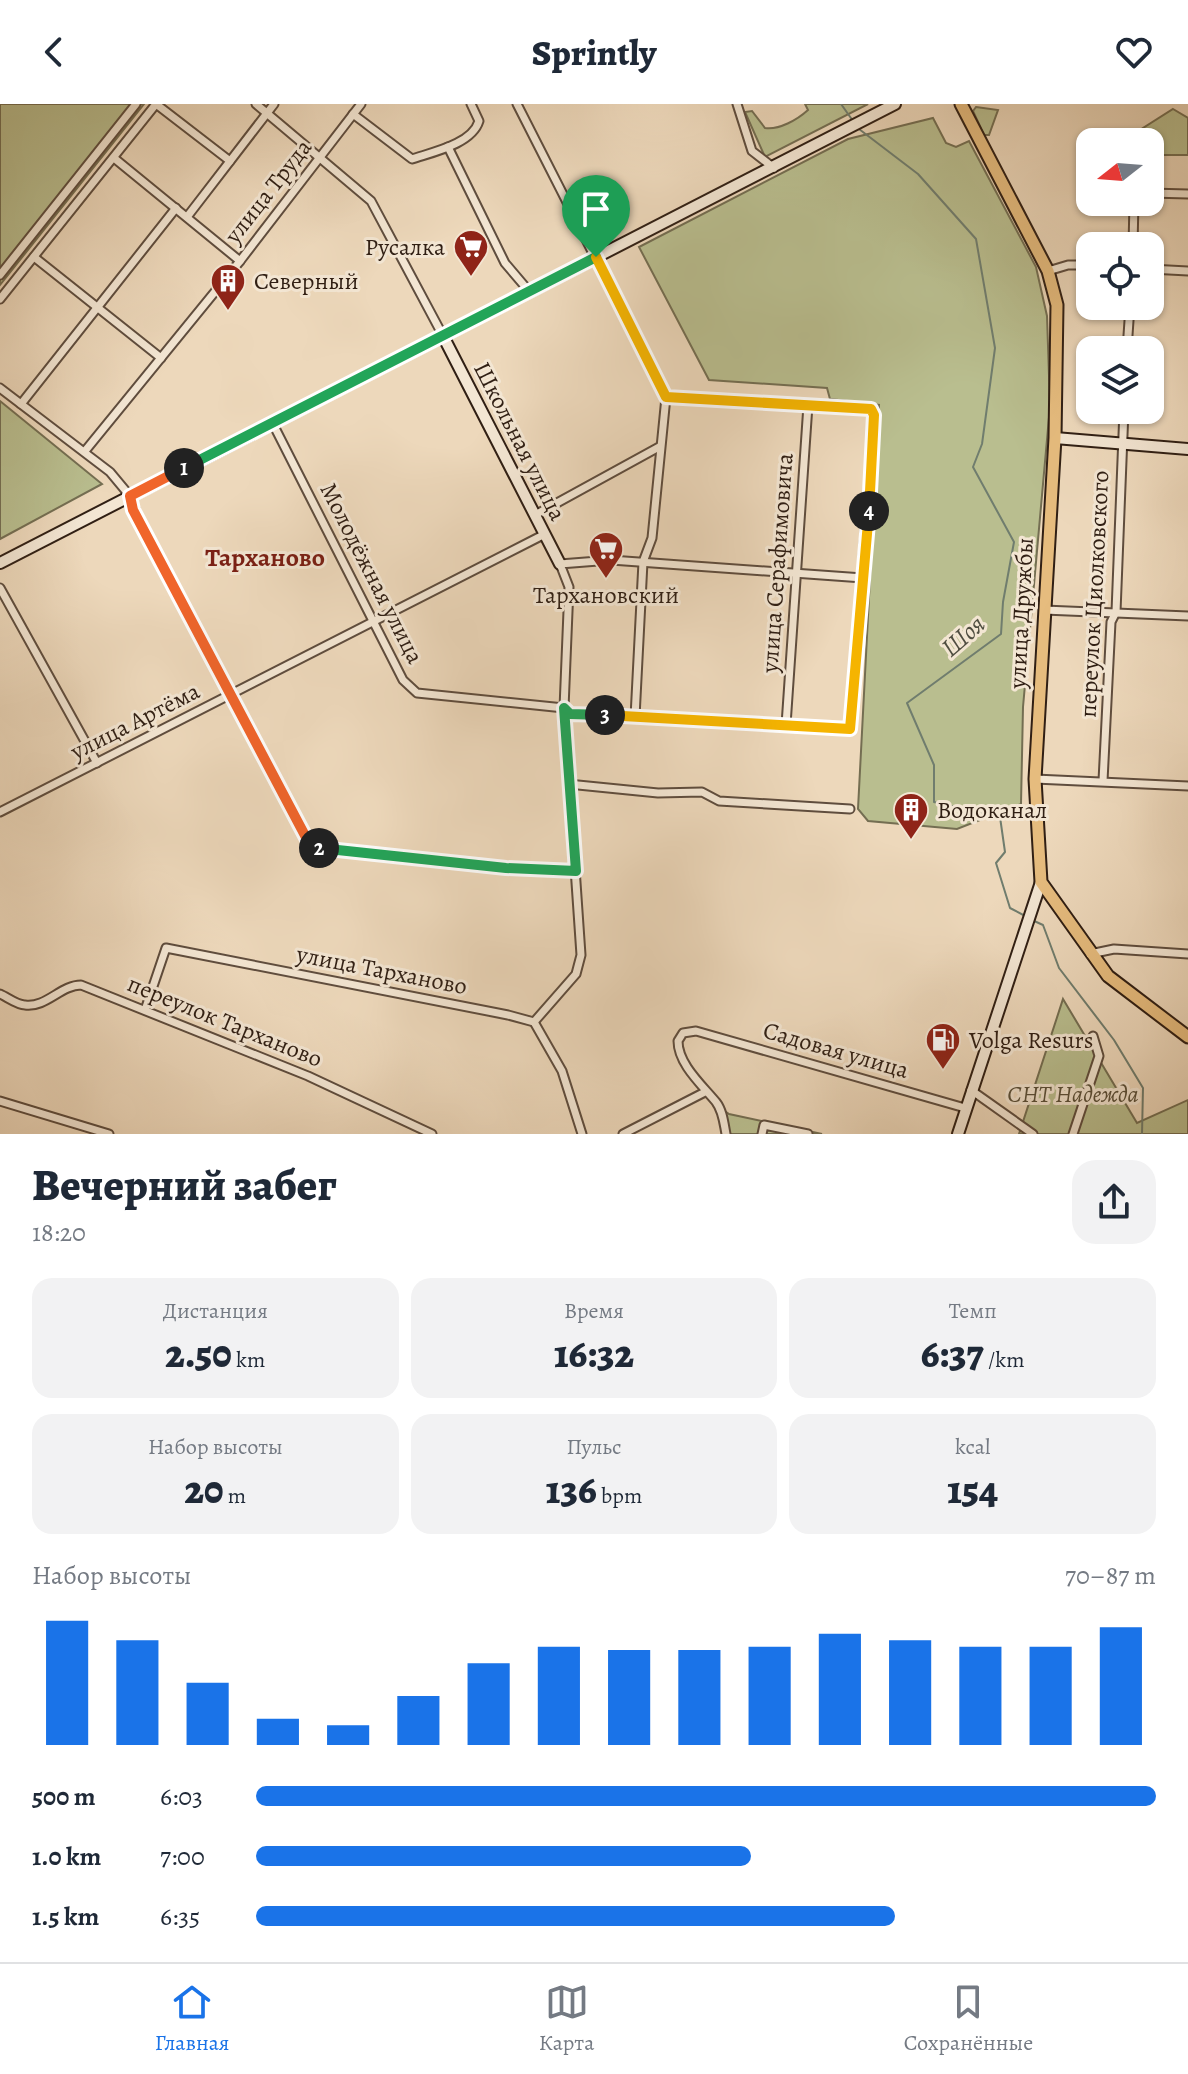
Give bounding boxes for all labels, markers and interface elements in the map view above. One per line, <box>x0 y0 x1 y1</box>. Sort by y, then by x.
text: Sprintly <box>532 28 656 77</box>
icon: back <box>32 30 76 74</box>
icon: heart <box>1112 30 1156 74</box>
north arrow <box>1076 128 1164 216</box>
map controls <box>1076 128 1164 424</box>
street label: улица Труда <box>216 132 319 251</box>
pin <box>562 175 630 257</box>
icon: arrive <box>574 187 618 231</box>
supermarket icon: Русалка <box>452 228 490 278</box>
place label: Русалка <box>365 231 445 263</box>
button: locate <box>1076 232 1164 320</box>
building icon: Северный <box>209 262 247 312</box>
place label: Северный <box>254 265 359 297</box>
button: layers <box>1076 336 1164 424</box>
street label: Школьная улица <box>466 356 574 526</box>
pin: 1 <box>164 448 204 488</box>
street label: улица Серафимовича <box>753 452 801 675</box>
text: 1 <box>180 453 188 483</box>
street label: переулок Циолковского <box>1072 469 1116 719</box>
street label: Молодёжная улица <box>313 477 431 669</box>
pin: 4 <box>849 491 889 531</box>
text: 4 <box>864 496 874 526</box>
supermarket icon: Тархановский <box>587 530 625 580</box>
street label: улица Дружбы <box>1001 537 1041 690</box>
district label: Тарханово <box>205 540 325 575</box>
place label: Тархановский <box>533 579 679 611</box>
water label: Шоя <box>933 607 993 665</box>
street label: улица Артёма <box>64 675 205 768</box>
pin: 3 <box>585 695 625 735</box>
text: 3 <box>600 700 610 730</box>
building icon: Водоканал <box>892 791 930 841</box>
place label: Водоканал <box>937 794 1047 826</box>
pin: 2 <box>299 828 339 868</box>
text: 2 <box>314 833 324 863</box>
street label: улица Тарханово <box>293 938 470 1002</box>
street label: переулок Тарханово <box>123 967 327 1075</box>
street label: Садовая улица <box>759 1014 913 1086</box>
fuel station icon: Volga Resurs <box>924 1021 962 1071</box>
place label: Volga Resurs <box>968 1024 1093 1056</box>
park label: СНТ Надежда <box>1007 1078 1139 1110</box>
text: Вечерний забег <box>32 1155 337 1215</box>
button: share <box>1072 1160 1156 1244</box>
text: 18:20 <box>32 1215 86 1250</box>
text: Дистанция <box>163 1296 268 1326</box>
text: Время <box>564 1296 624 1326</box>
text: Темп <box>949 1296 997 1326</box>
text: 2.50 <box>165 1326 232 1381</box>
text: 16:32 <box>554 1326 634 1381</box>
text: 6:37 <box>921 1326 984 1381</box>
text: km <box>232 1345 265 1375</box>
text: /km <box>984 1345 1025 1375</box>
text: Набор высоты <box>148 1432 283 1462</box>
text: Пульс <box>566 1432 622 1462</box>
text: kcal <box>955 1432 990 1462</box>
text: 20 <box>184 1462 223 1517</box>
text: 136 <box>546 1462 597 1517</box>
text: 154 <box>947 1462 998 1517</box>
text: m <box>223 1481 246 1511</box>
text: bpm <box>597 1481 642 1511</box>
text: Набор высоты <box>32 1558 191 1593</box>
text: 70–87 m <box>1065 1558 1156 1593</box>
text: 500 m <box>32 1779 96 1814</box>
text: 6:03 <box>160 1779 203 1814</box>
text: 1.0 km <box>32 1839 101 1874</box>
text: 7:00 <box>160 1839 205 1874</box>
text: 1.5 km <box>32 1899 99 1934</box>
text: 6:35 <box>160 1899 200 1934</box>
tab: Главная <box>155 1980 230 2058</box>
tab: Карта <box>539 1980 594 2058</box>
tab: Сохранённые <box>904 1980 1033 2058</box>

